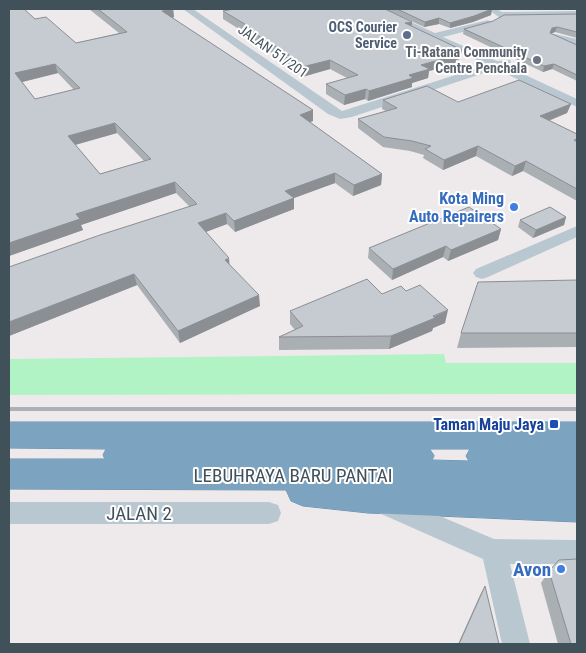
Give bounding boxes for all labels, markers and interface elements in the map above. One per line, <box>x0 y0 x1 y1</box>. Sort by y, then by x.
place label: OCS Courier Service <box>328 19 397 51</box>
street label: JALAN 51/201 <box>235 21 311 81</box>
marker: OCS Courier Service <box>401 29 413 41</box>
place label: Ti-Ratana Community Centre Penchala <box>405 44 528 76</box>
marker: Ti-Ratana Community Centre Penchala <box>531 54 543 66</box>
place label: Kota Ming Auto Repairers <box>409 189 504 226</box>
marker: Kota Ming Auto Repairers <box>508 201 520 213</box>
place label: Taman Maju Jaya <box>433 415 544 434</box>
marker: Taman Maju Jaya <box>548 418 560 430</box>
street label: LEBUHRAYA BARU PANTAI <box>194 464 392 487</box>
street label: JALAN 2 <box>106 502 172 525</box>
place label: Avon <box>513 558 551 581</box>
marker: Avon <box>555 563 567 575</box>

